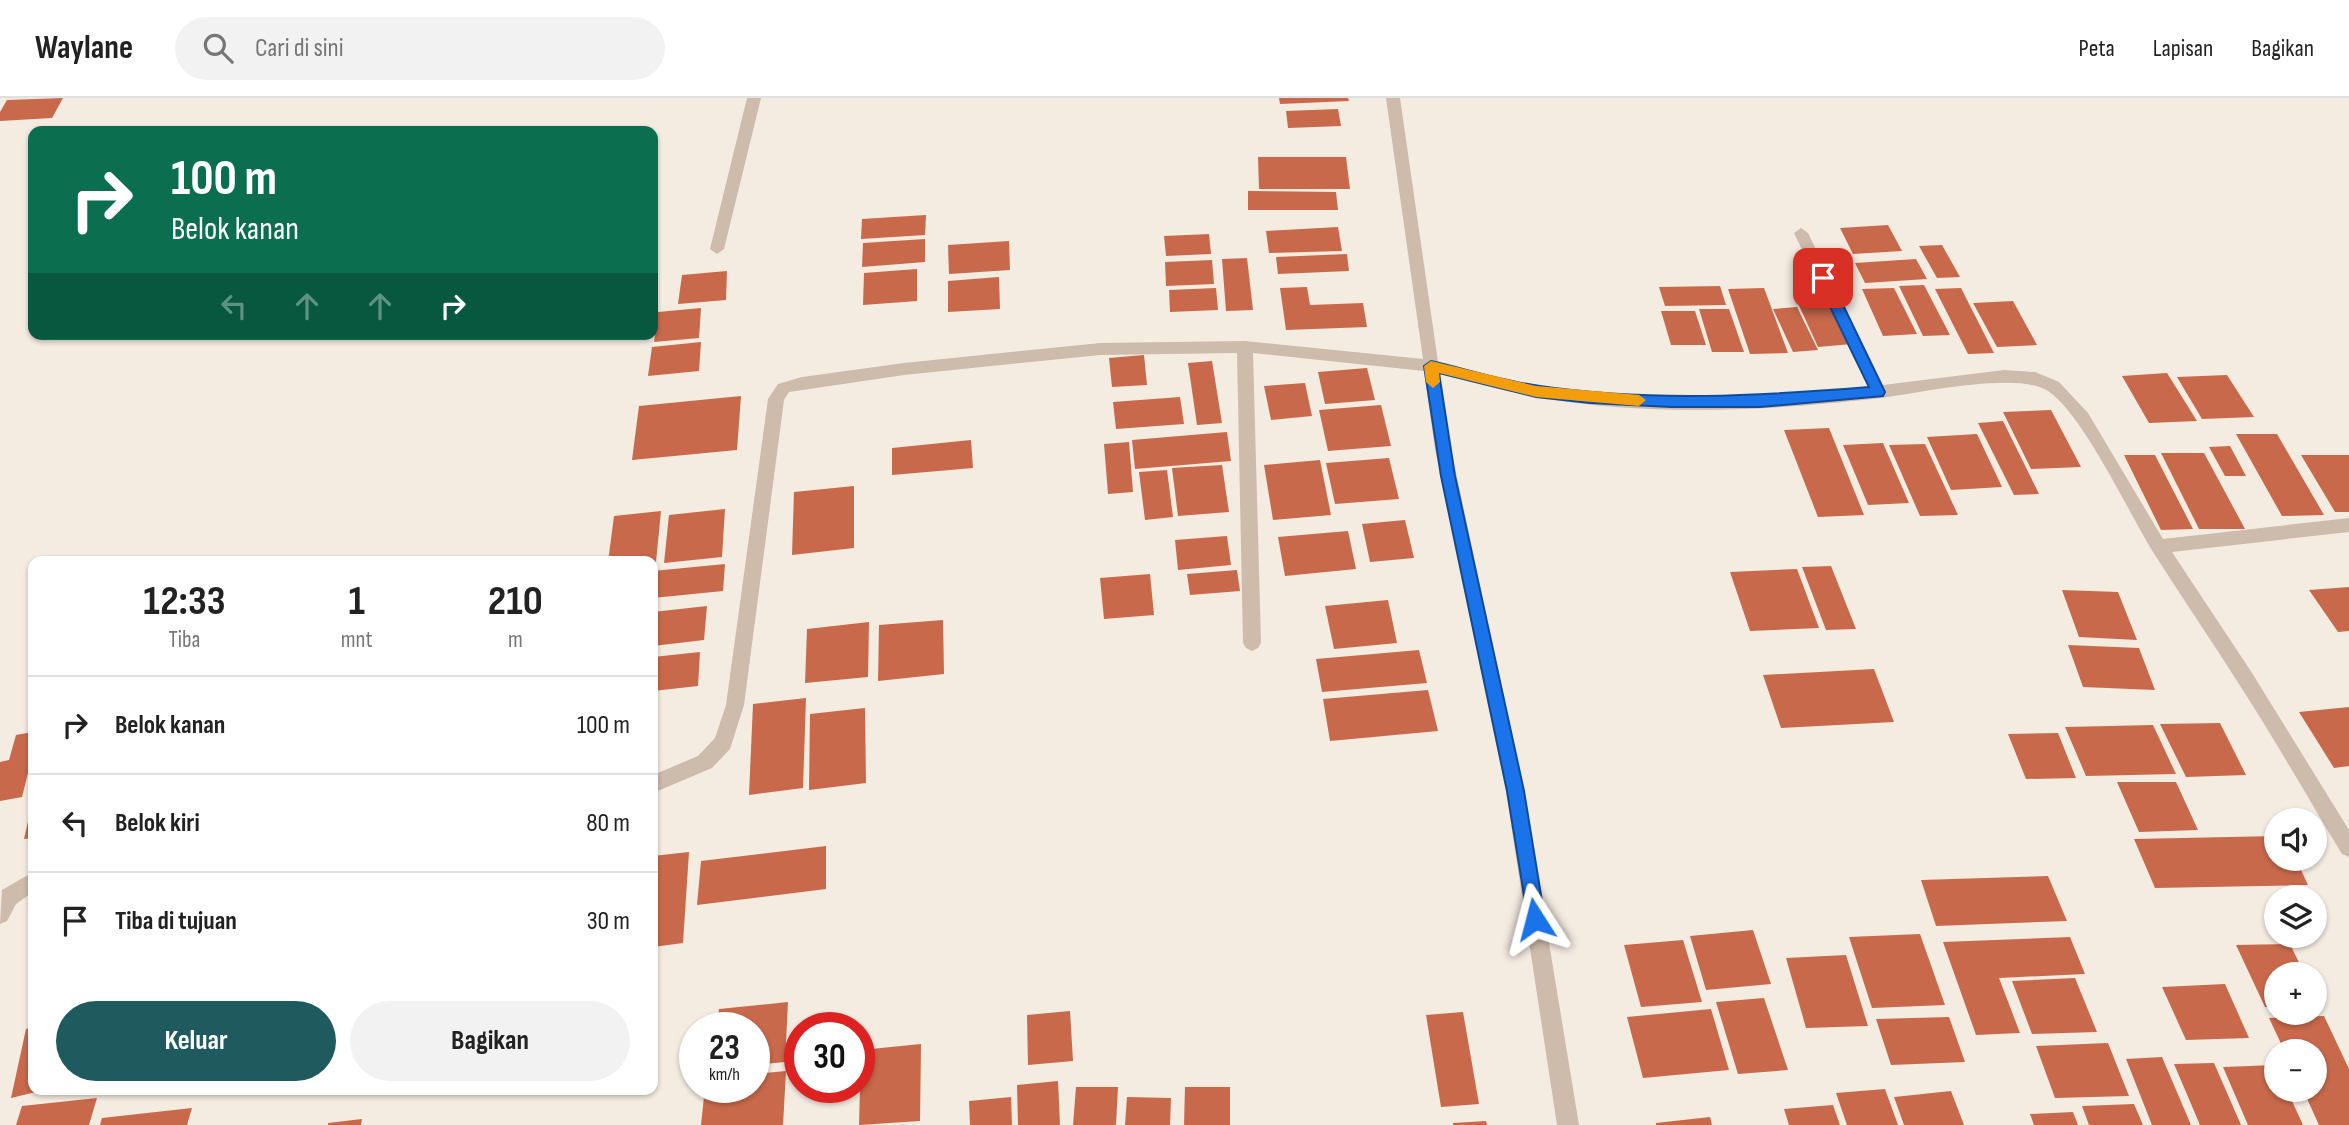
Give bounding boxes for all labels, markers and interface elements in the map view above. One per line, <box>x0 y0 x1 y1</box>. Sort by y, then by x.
search box <box>175 17 665 80</box>
text: Waylane <box>35 28 133 68</box>
icon: search <box>199 29 237 67</box>
text: Cari di sini <box>255 33 344 64</box>
text: Peta <box>2079 34 2115 63</box>
text: Lapisan <box>2153 34 2213 63</box>
text: Bagikan <box>2251 34 2314 63</box>
text: 100 m <box>171 150 277 209</box>
icon: right <box>56 154 147 245</box>
text: Belok kanan <box>171 210 299 249</box>
pin <box>1793 248 1853 308</box>
icon: arrive <box>1804 259 1842 297</box>
icon: left <box>215 287 253 325</box>
icon: ahead <box>288 287 326 325</box>
icon: ahead <box>361 287 399 325</box>
icon: right <box>434 287 472 325</box>
text: 12:33 <box>143 576 226 627</box>
text: 1 <box>348 576 365 627</box>
text: 210 <box>488 576 543 627</box>
text: Tiba <box>168 626 200 654</box>
text: mnt <box>341 626 373 654</box>
text: m <box>508 626 523 654</box>
icon: right <box>56 706 94 744</box>
text: Belok kanan <box>115 710 225 741</box>
text: 100 m <box>577 710 630 741</box>
icon: left <box>56 804 94 842</box>
text: Belok kiri <box>115 808 200 839</box>
text: 80 m <box>586 808 630 839</box>
map controls <box>2264 808 2327 1102</box>
button: sound <box>2264 808 2327 871</box>
position arrow <box>1498 882 1572 956</box>
button: layers <box>2264 885 2327 948</box>
icon: arrive <box>56 902 94 940</box>
text: Tiba di tujuan <box>115 906 237 937</box>
text: 30 m <box>587 906 630 937</box>
button: + <box>2264 962 2327 1025</box>
button: Keluar <box>56 1001 336 1081</box>
button: Bagikan <box>350 1001 630 1081</box>
speed limit sign: 30 <box>784 1012 875 1103</box>
text: 23 <box>709 1027 740 1070</box>
button: − <box>2264 1039 2327 1102</box>
text: km/h <box>709 1064 740 1085</box>

